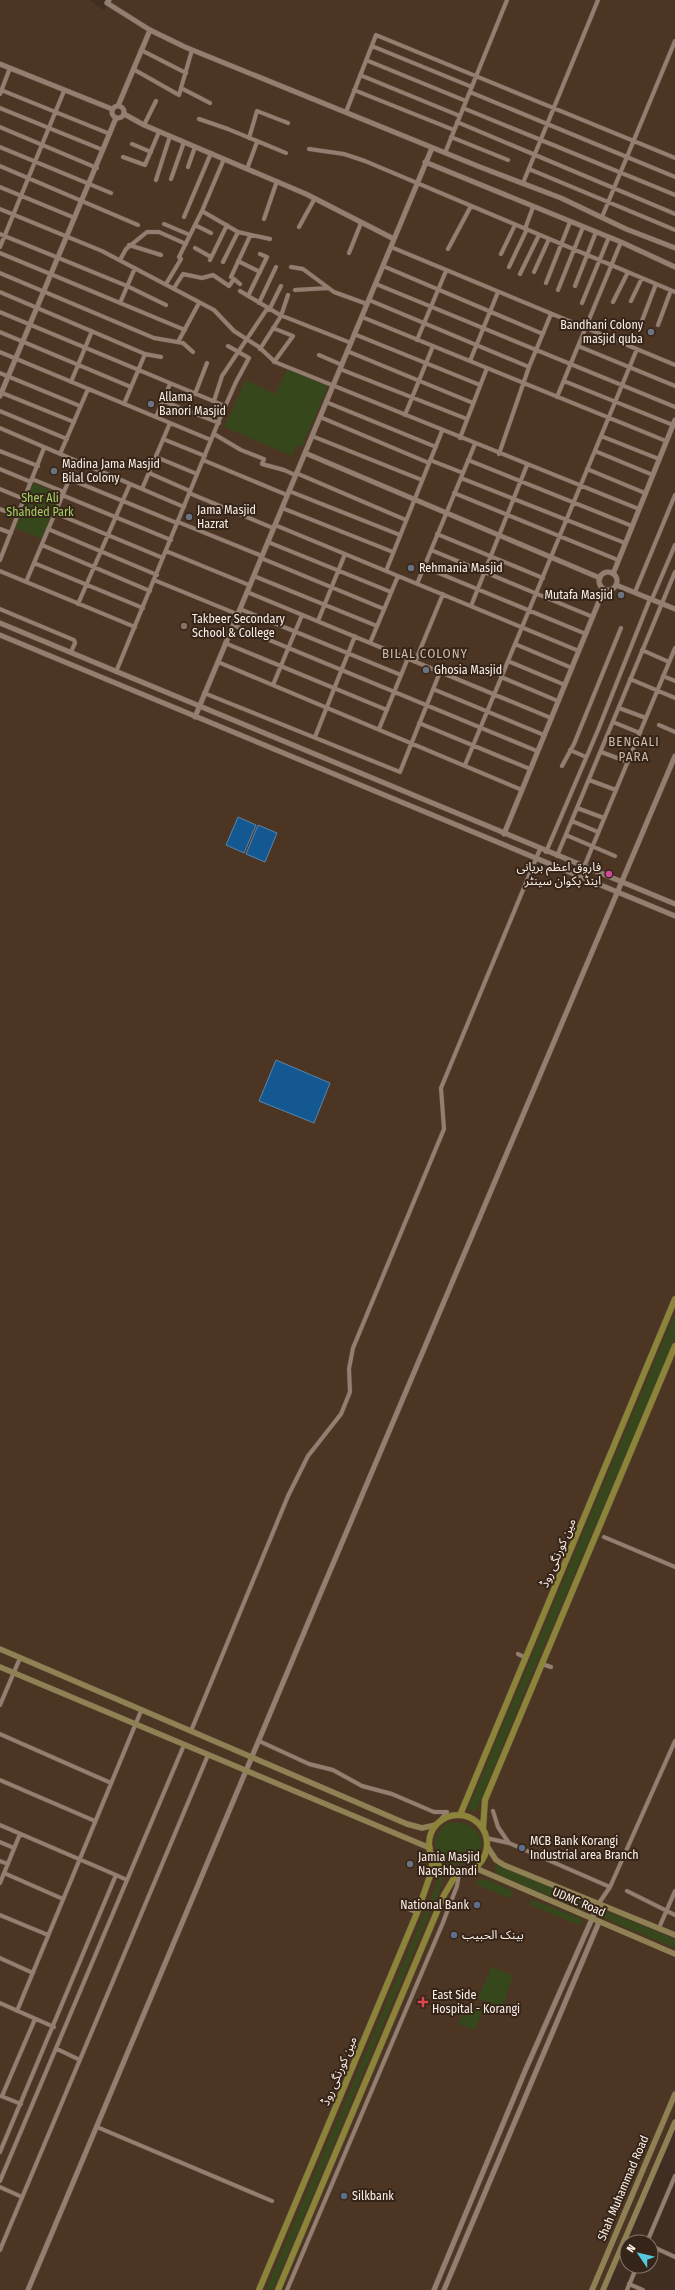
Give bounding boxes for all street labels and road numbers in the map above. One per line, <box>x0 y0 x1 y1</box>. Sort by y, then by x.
street label: مین کورنگی روڈ <box>537 1516 579 1590</box>
street label: UDMC Road <box>550 1885 608 1919</box>
street label: مین کورنگی روڈ <box>318 2034 360 2108</box>
street label: Shah Muhammad Road <box>595 2133 651 2243</box>

